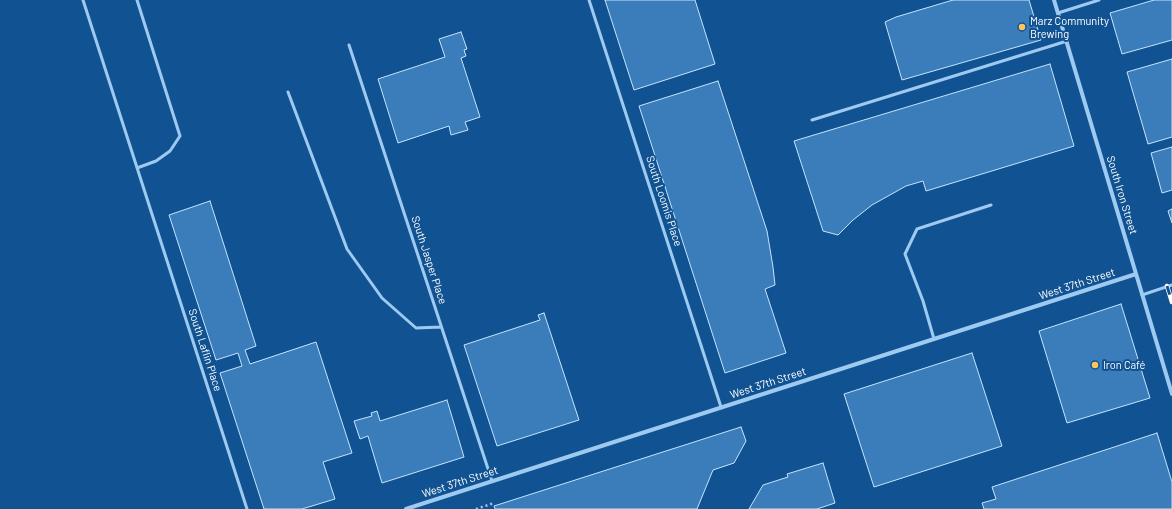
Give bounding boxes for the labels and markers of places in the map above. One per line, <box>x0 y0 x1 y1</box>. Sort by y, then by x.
place label: Marz Community Brewing <box>1030 14 1109 40</box>
marker: Marz Community Brewing <box>1017 22 1027 32</box>
place label: Iron Café <box>1103 358 1145 372</box>
marker: Iron Café <box>1090 360 1100 370</box>

